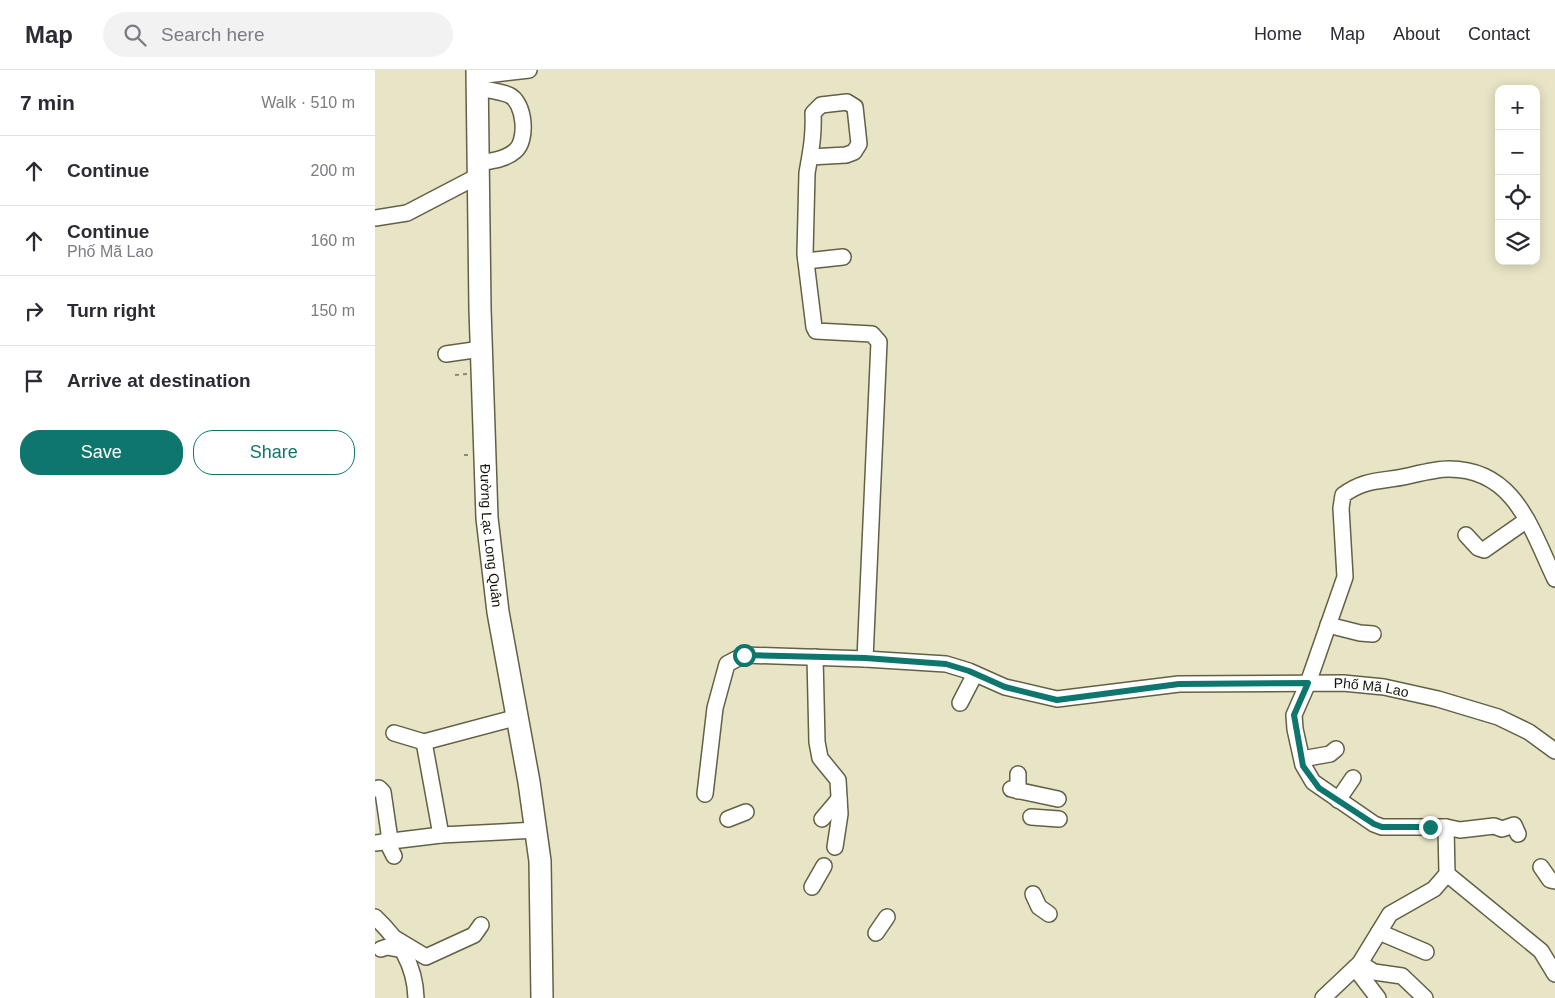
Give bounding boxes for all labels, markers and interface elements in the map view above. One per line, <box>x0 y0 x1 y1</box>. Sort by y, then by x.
search box <box>103 12 453 57</box>
text: Map <box>25 21 73 48</box>
icon: search <box>121 21 149 49</box>
text: Search here <box>161 24 265 45</box>
text: Home <box>1254 24 1302 44</box>
text: Map <box>1330 24 1365 44</box>
text: About <box>1393 24 1440 44</box>
text: Contact <box>1468 24 1530 44</box>
map controls <box>1495 85 1540 265</box>
button: + <box>1495 85 1540 130</box>
text: 7 min <box>20 91 75 114</box>
text: Walk · 510 m <box>261 94 355 111</box>
button: − <box>1495 130 1540 175</box>
icon: ahead <box>20 157 48 185</box>
text: Continue <box>67 160 149 181</box>
text: 200 m <box>311 162 355 179</box>
button: locate <box>1495 175 1540 220</box>
button: layers <box>1495 220 1540 265</box>
text: Continue <box>67 221 149 242</box>
icon: ahead <box>20 227 48 255</box>
text: 160 m <box>311 232 355 249</box>
text: Phố Mã Lao <box>67 243 153 260</box>
icon: right <box>20 297 48 325</box>
text: Turn right <box>67 300 155 321</box>
text: 150 m <box>311 302 355 319</box>
icon: arrive <box>20 367 48 395</box>
text: Arrive at destination <box>67 370 251 391</box>
button: Save <box>20 430 183 475</box>
button: Share <box>193 430 355 475</box>
street label: Đường Lạc Long Quân <box>477 464 505 608</box>
route start <box>733 644 756 667</box>
street label: Phố Mã Lao <box>1334 675 1411 700</box>
route end <box>1419 816 1442 839</box>

